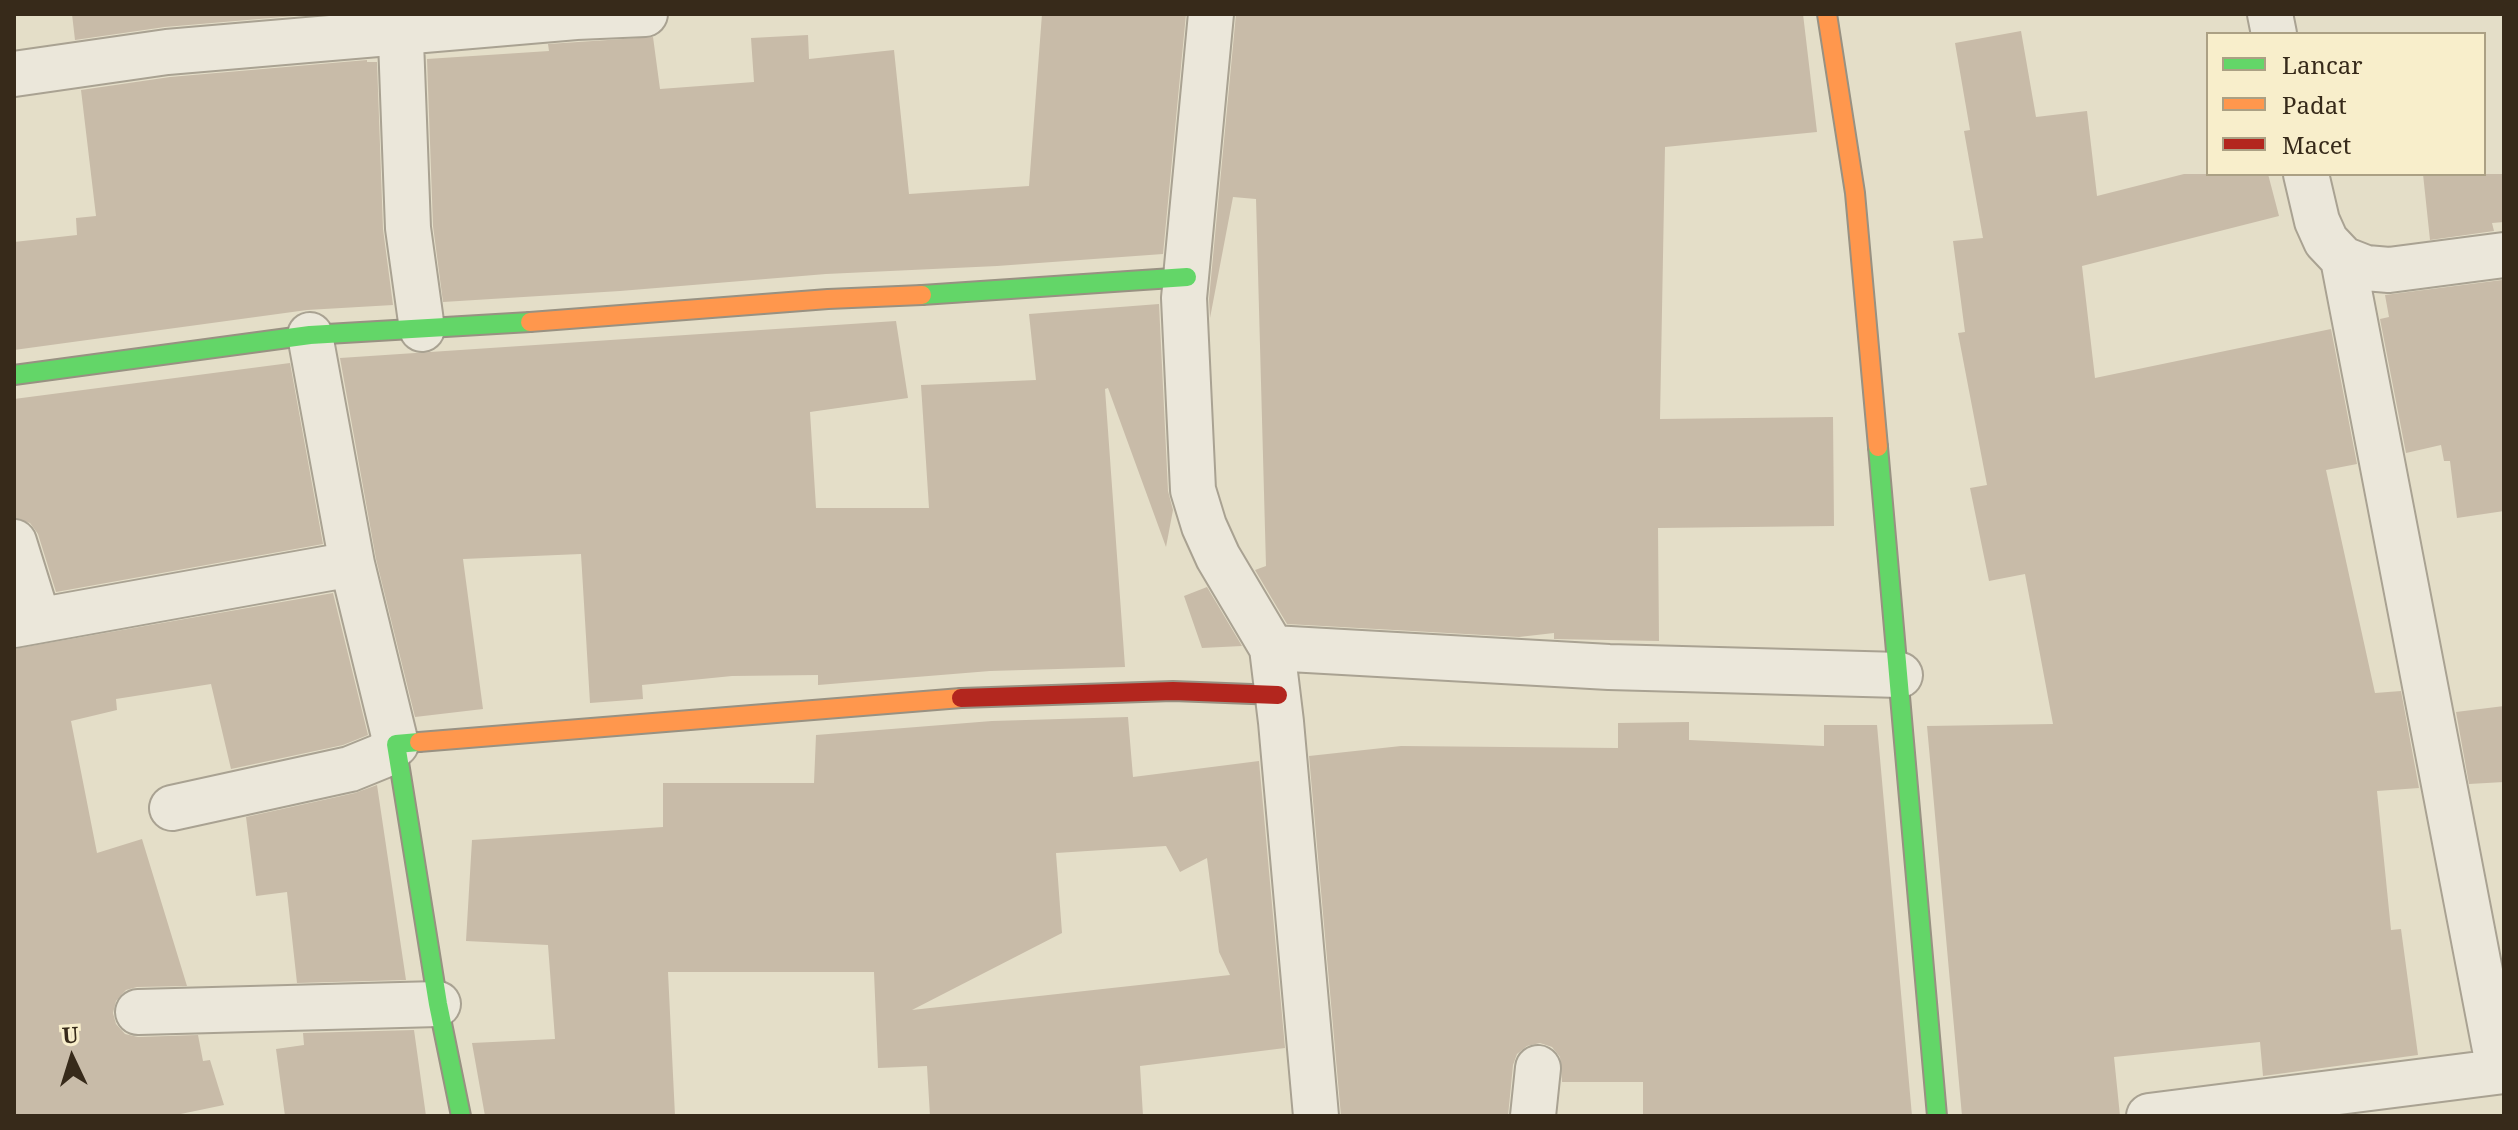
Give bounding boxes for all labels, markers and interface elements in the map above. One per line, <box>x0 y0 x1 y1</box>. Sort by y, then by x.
legend <box>2206 32 2486 176</box>
text: Lancar <box>2282 48 2363 81</box>
text: Padat <box>2282 88 2347 121</box>
text: Macet <box>2282 128 2351 161</box>
north arrow <box>32 1018 112 1098</box>
text: U <box>61 1019 80 1050</box>

